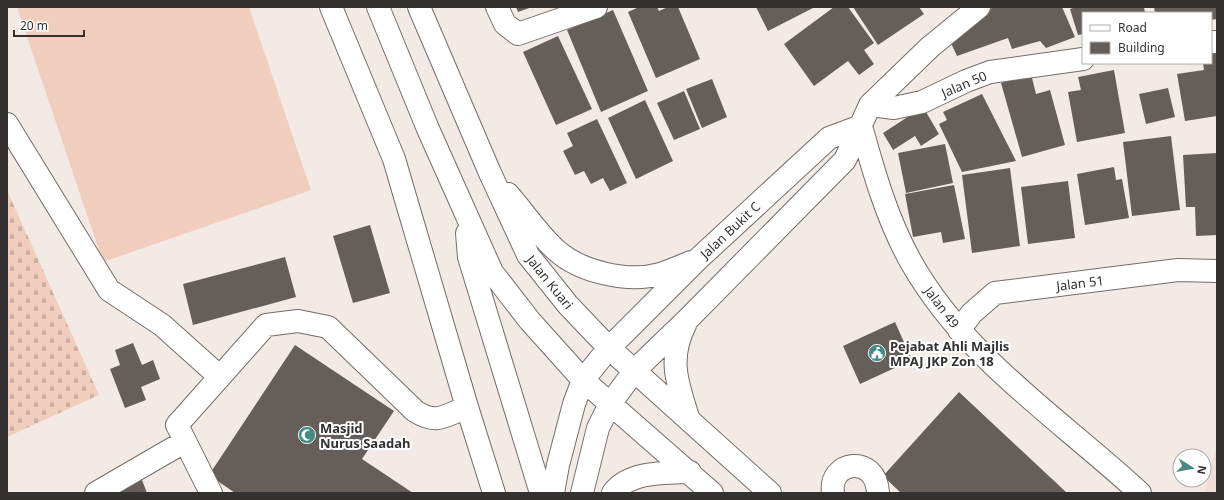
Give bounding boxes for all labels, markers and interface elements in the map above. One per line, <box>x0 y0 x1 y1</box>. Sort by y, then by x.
scale bar <box>14 12 84 38</box>
legend <box>1082 12 1212 64</box>
text: 20 m <box>20 17 48 34</box>
text: Road <box>1118 19 1147 36</box>
text: Building <box>1118 39 1165 56</box>
street label: Jalan 50 <box>937 66 990 102</box>
street label: Jalan Bukit C <box>695 198 764 264</box>
street label: Jalan Kuari <box>521 250 577 313</box>
street label: Jalan 51 <box>1053 271 1105 295</box>
street label: Jalan 49 <box>919 281 964 331</box>
place label: Pejabat Ahli Majlis MPAJ JKP Zon 18 <box>890 337 1009 370</box>
public building icon: Pejabat Ahli Majlis MPAJ JKP Zon 18 <box>867 343 887 363</box>
place label: Masjid Nurus Saadah <box>320 419 410 452</box>
mosque icon: Masjid Nurus Saadah <box>297 425 317 445</box>
north arrow <box>1172 448 1212 488</box>
text: N <box>1194 464 1211 476</box>

